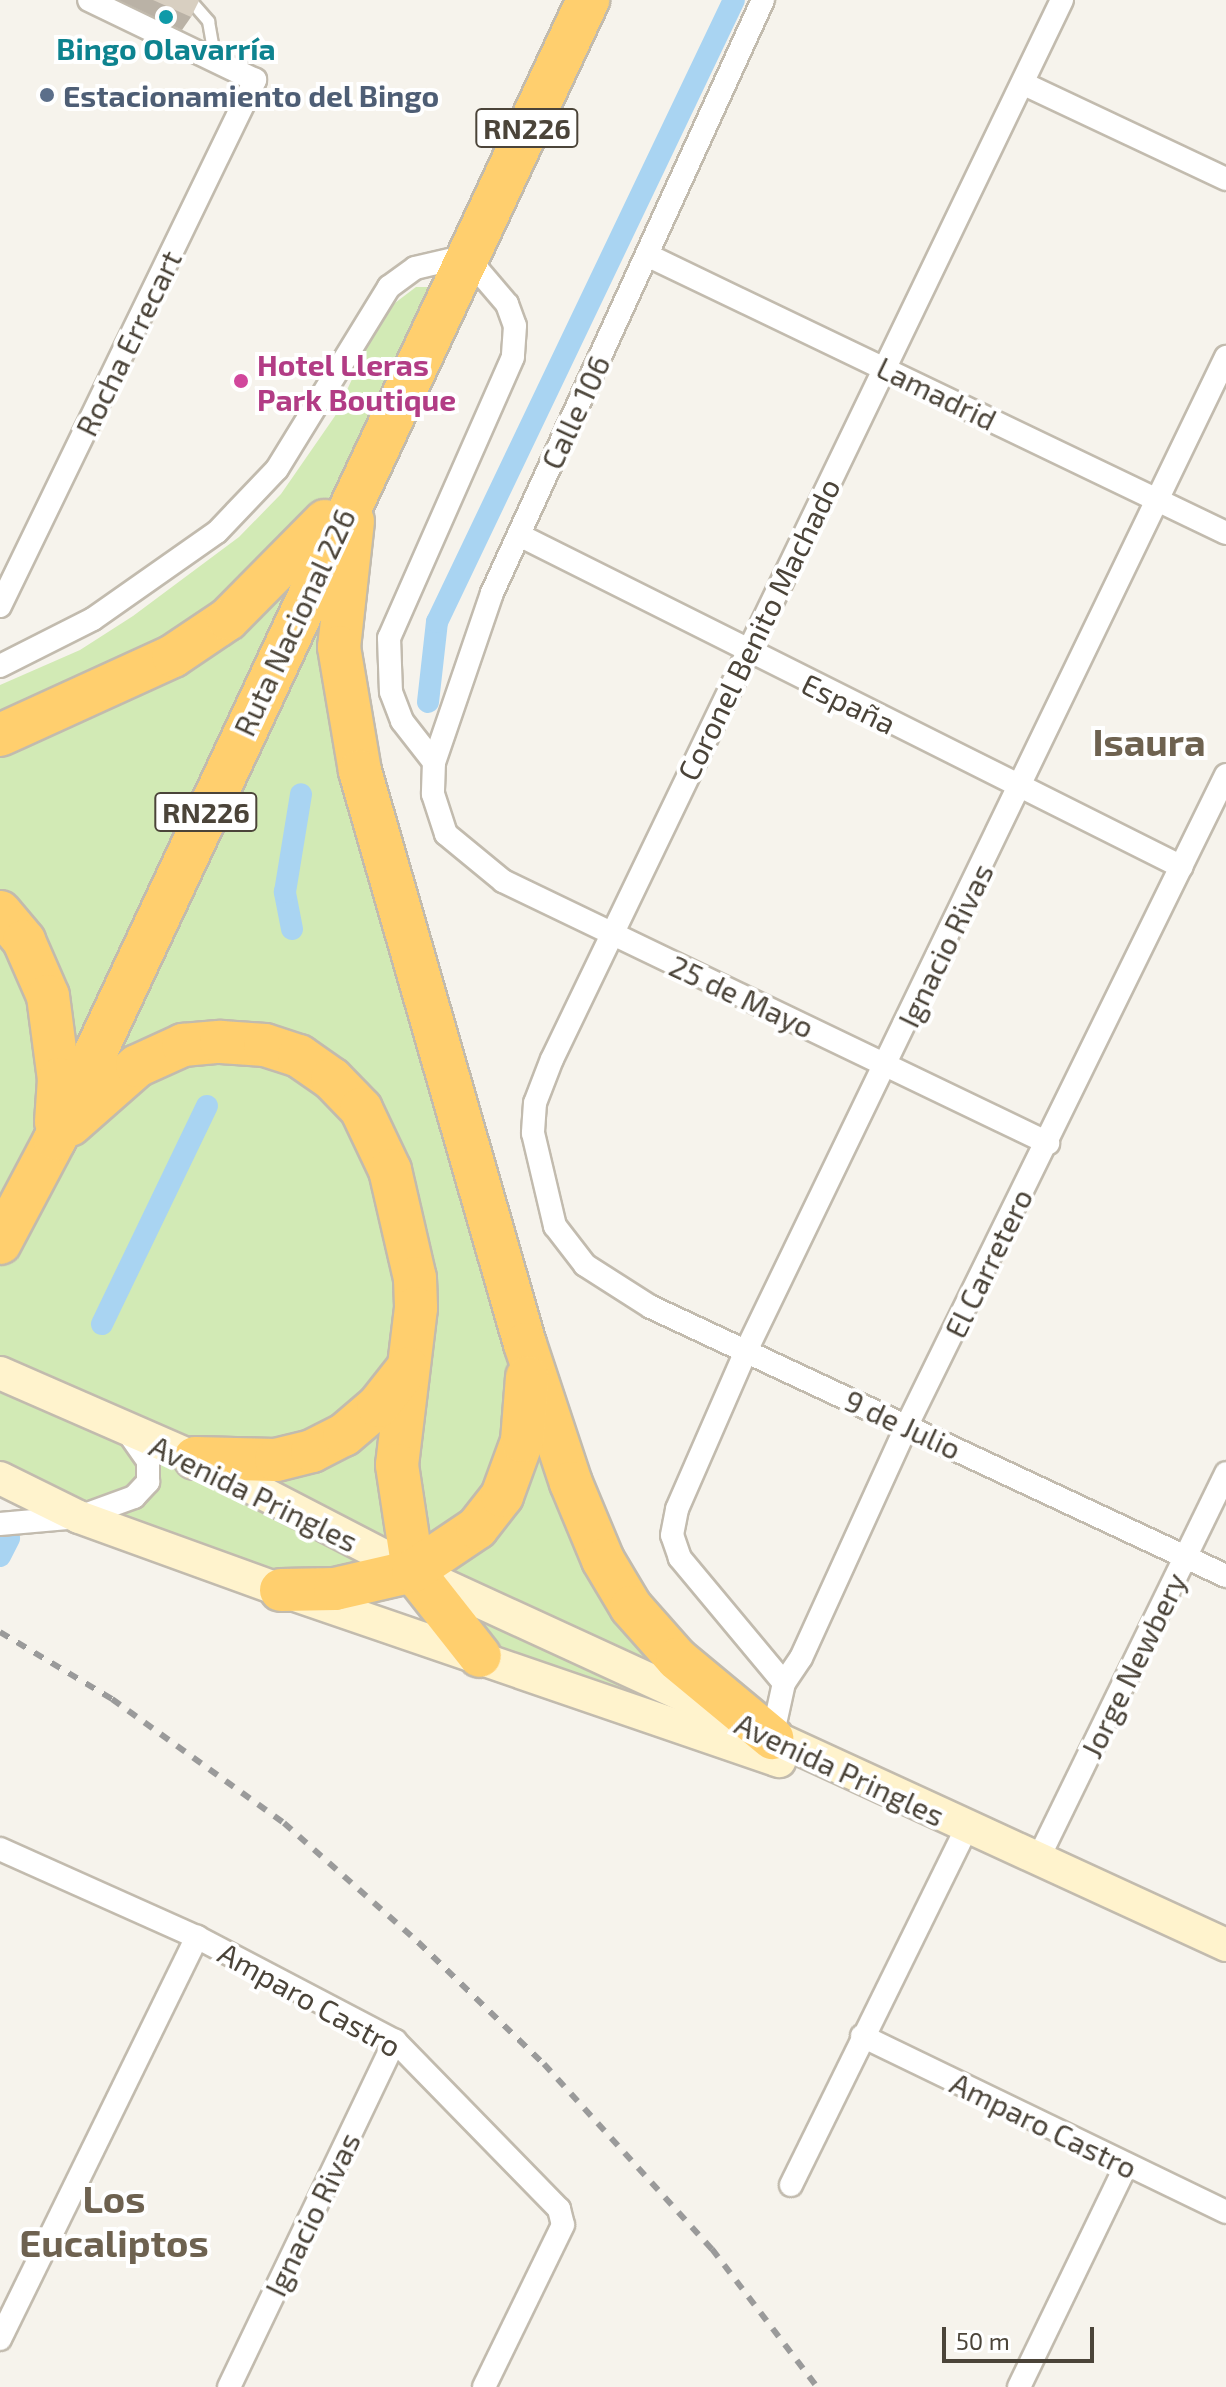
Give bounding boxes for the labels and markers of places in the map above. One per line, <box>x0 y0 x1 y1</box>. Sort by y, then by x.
marker: Bingo Olavarría <box>157 8 175 26</box>
place label: Bingo Olavarría <box>56 30 276 66</box>
place label: Estacionamiento del Bingo <box>63 77 440 113</box>
marker: Estacionamiento del Bingo <box>38 86 56 104</box>
place label: Hotel Lleras Park Boutique <box>257 346 456 416</box>
marker: Hotel Lleras Park Boutique <box>232 372 250 390</box>

